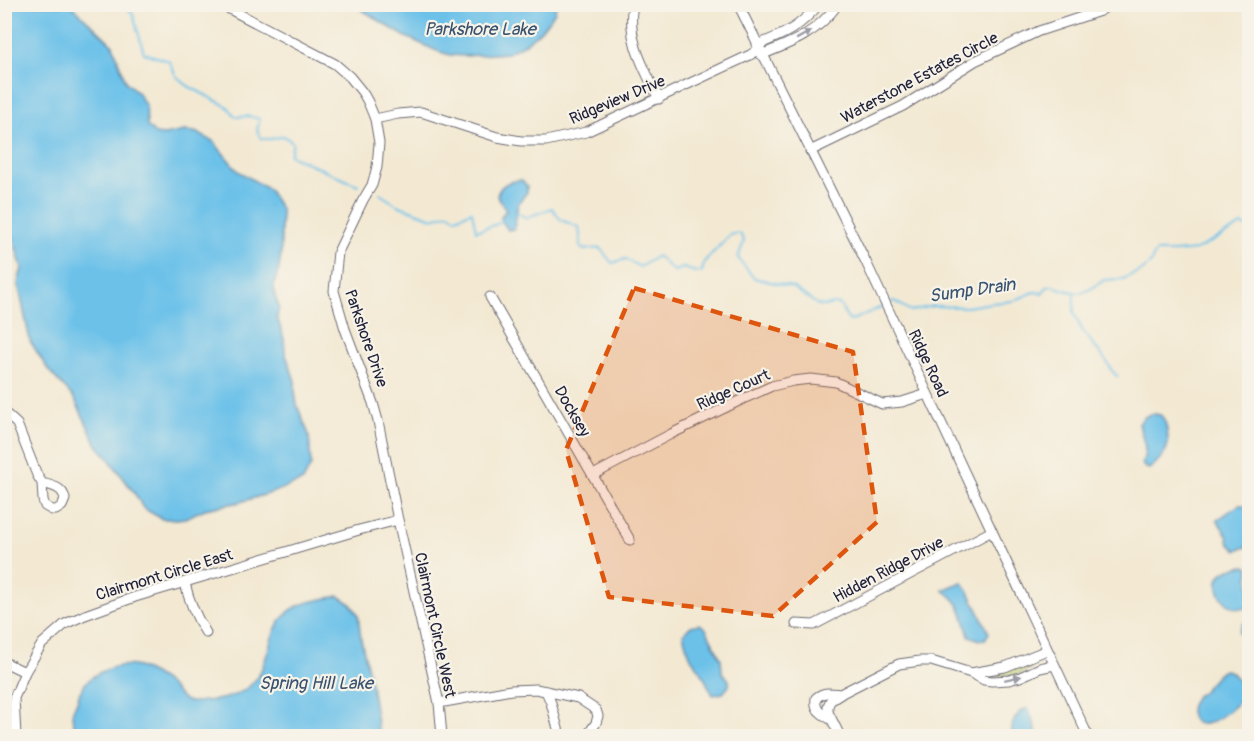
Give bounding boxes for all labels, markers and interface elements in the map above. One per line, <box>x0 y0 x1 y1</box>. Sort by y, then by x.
water label: Parkshore Lake <box>424 18 538 41</box>
street label: Waterstone Estates Circle <box>837 28 1002 128</box>
one-way arrow <box>796 30 813 40</box>
street label: Ridgeview Drive <box>566 71 668 129</box>
water label: Sump Drain <box>928 273 1017 308</box>
street label: Parkshore Drive <box>340 287 392 390</box>
street label: Ridge Road <box>904 326 952 400</box>
street label: Ridge Court <box>694 365 774 415</box>
street label: Docksey <box>550 383 595 441</box>
street label: Hidden Ridge Drive <box>830 532 947 607</box>
street label: Clairmont Circle East <box>93 544 236 605</box>
street label: Clairmont Circle West <box>410 551 460 700</box>
water label: Spring Hill Lake <box>259 672 375 695</box>
one-way arrow <box>1004 673 1022 683</box>

